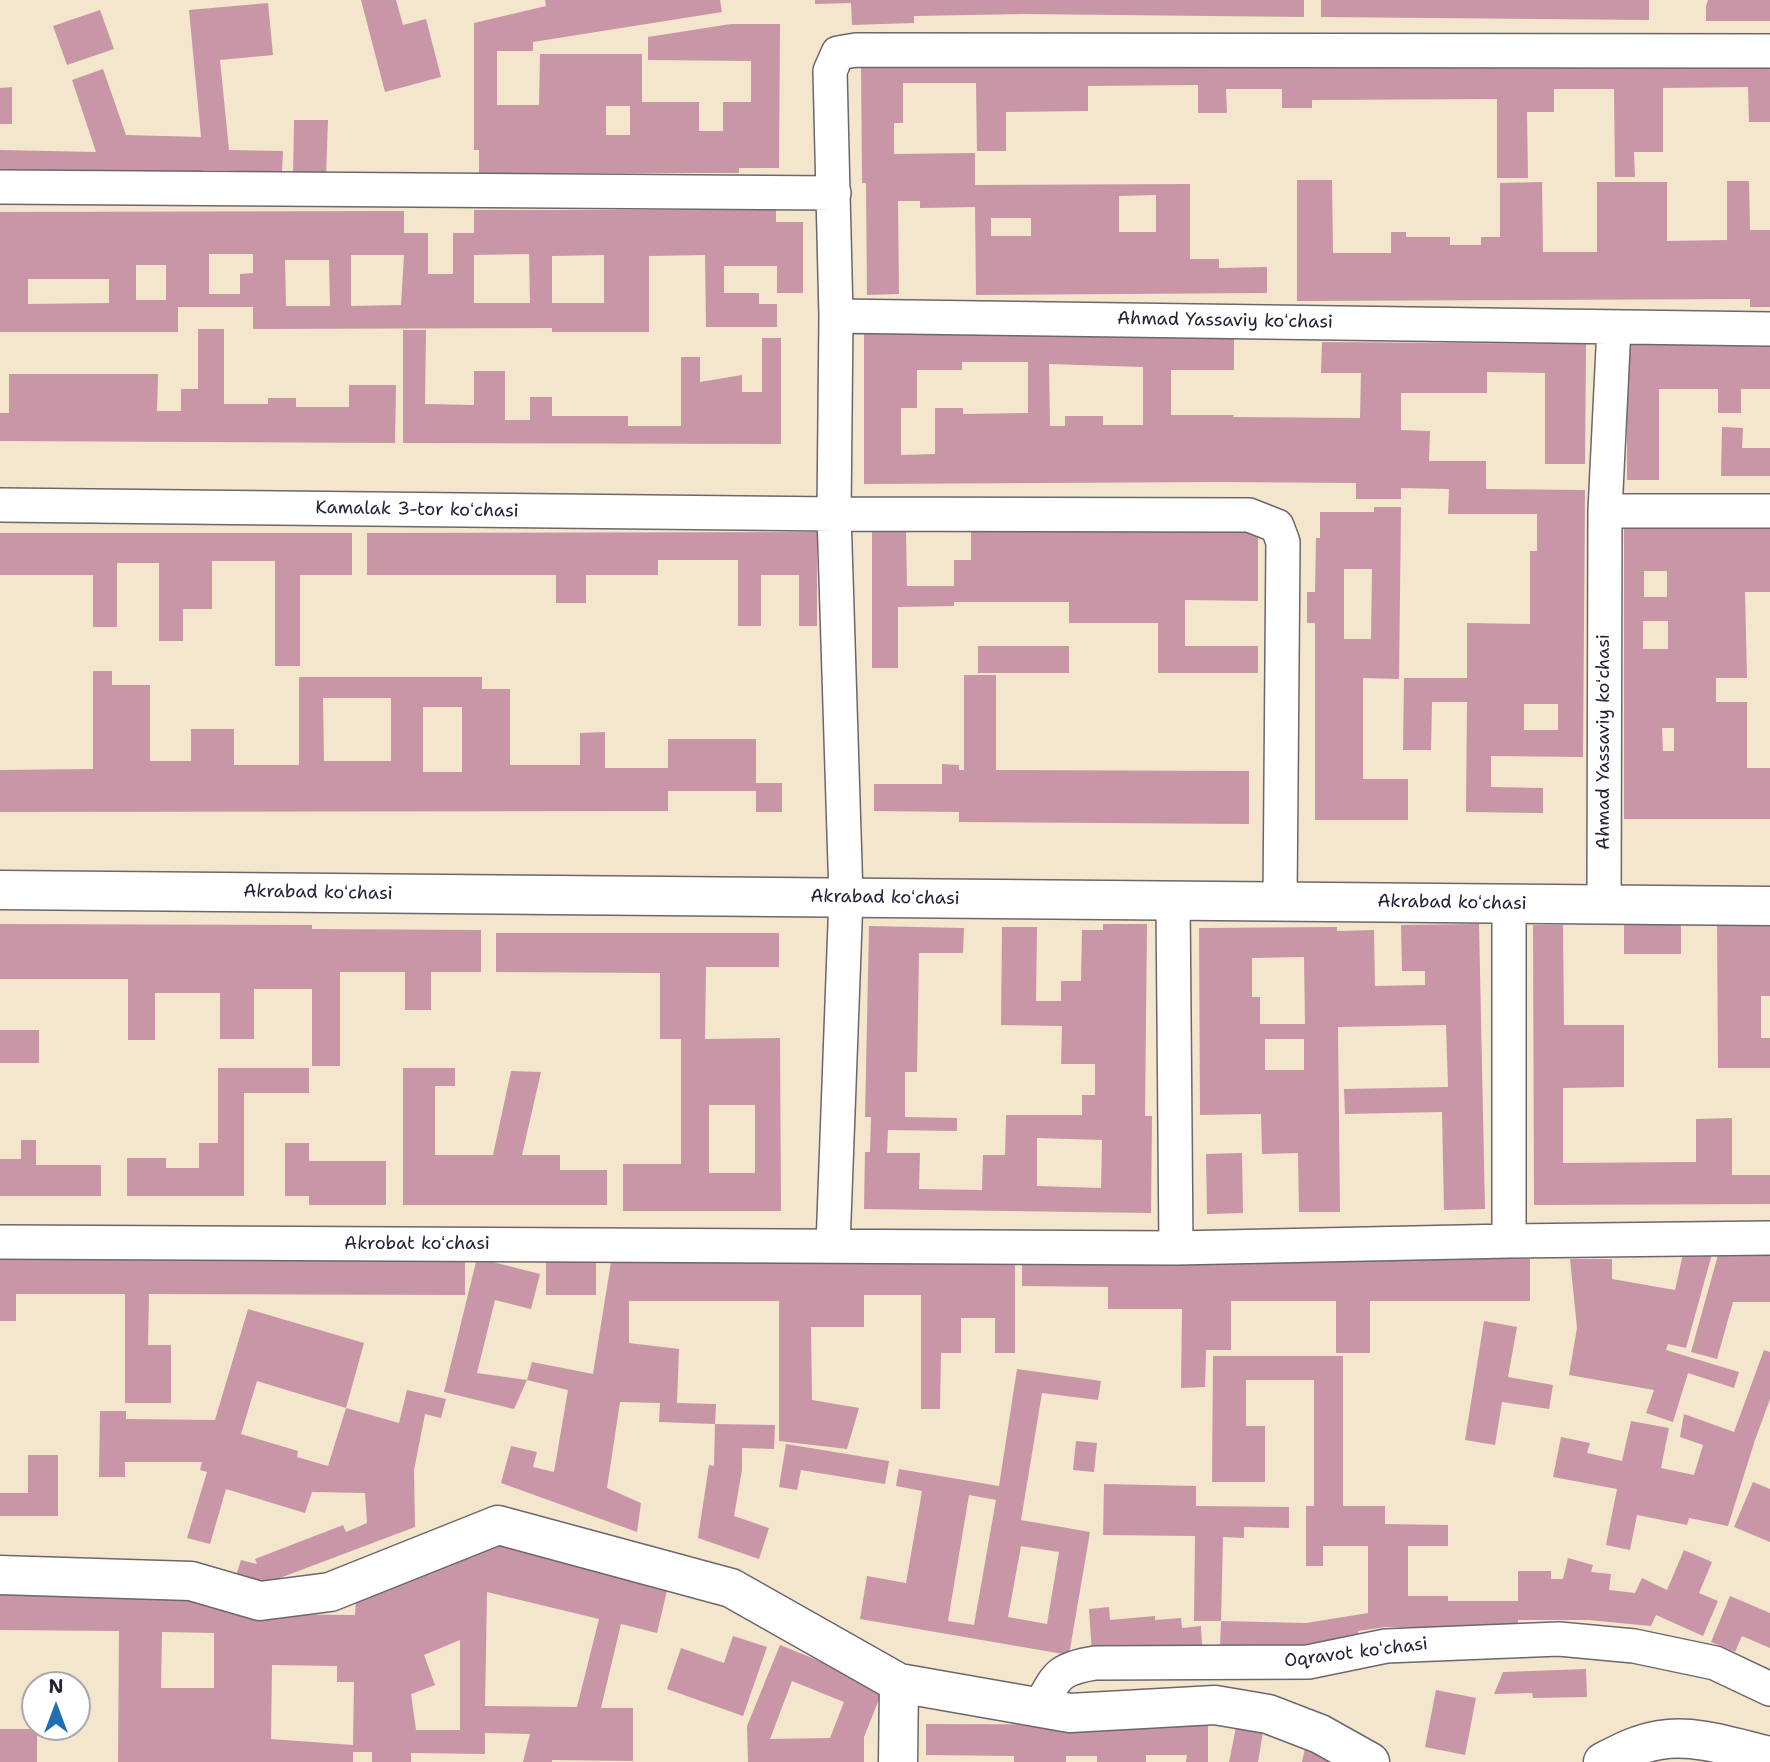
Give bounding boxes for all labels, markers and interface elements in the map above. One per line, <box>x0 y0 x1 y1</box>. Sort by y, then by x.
street label: Ahmad Yassaviy koʻchasi <box>1117 308 1333 334</box>
street label: Kamalak 3-tor koʻchasi <box>315 497 519 523</box>
street label: Ahmad Yassaviy koʻchasi <box>1593 634 1615 850</box>
street label: Akrabad koʻchasi <box>243 881 393 905</box>
street label: Akrabad koʻchasi <box>810 886 960 910</box>
street label: Akrabad koʻchasi <box>1377 891 1527 915</box>
street label: Akrobat koʻchasi <box>344 1233 490 1255</box>
street label: Oqravot koʻchasi <box>1283 1633 1429 1673</box>
north arrow <box>21 1671 91 1741</box>
text: N <box>48 1674 64 1699</box>

